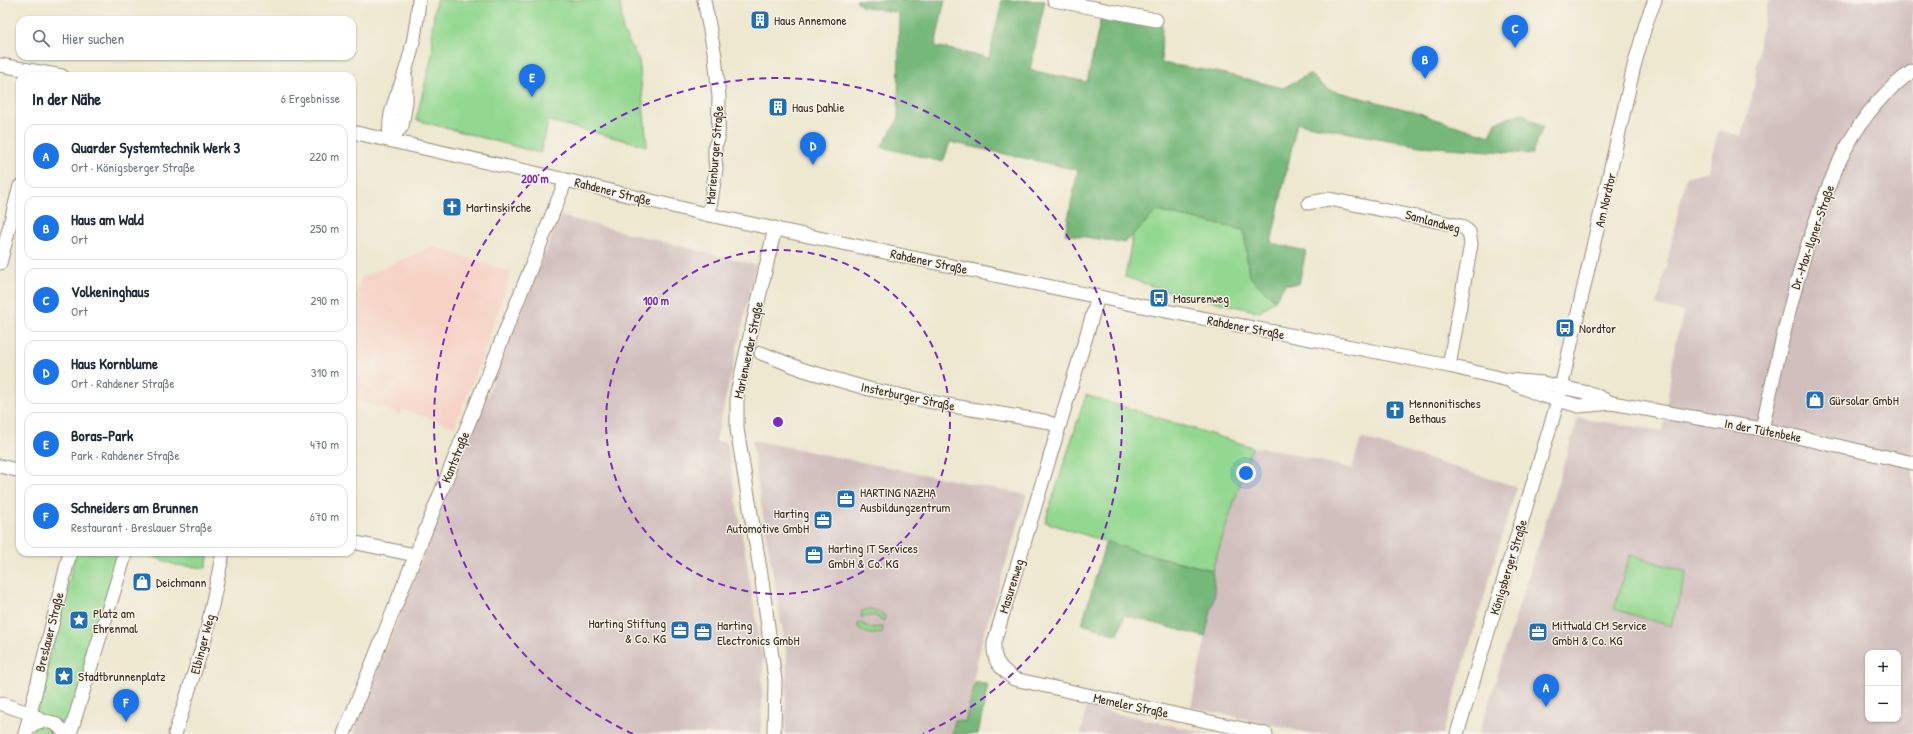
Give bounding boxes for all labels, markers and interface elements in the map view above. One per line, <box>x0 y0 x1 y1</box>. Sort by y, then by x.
building icon: Haus Annemone <box>749 9 771 31</box>
place label: Haus Annemone <box>774 11 847 29</box>
pin: C <box>1502 15 1528 48</box>
search box <box>16 16 356 60</box>
icon: search <box>30 27 52 49</box>
text: Hier suchen <box>62 28 124 49</box>
pin: B <box>1412 46 1438 79</box>
pin: E <box>519 64 545 97</box>
text: In der Nähe <box>32 87 101 110</box>
text: 6 Ergebnisse <box>281 89 340 107</box>
building icon: Haus Dahlie <box>767 96 789 118</box>
place label: Haus Dahlie <box>792 98 845 116</box>
street label: Marienburger Straße <box>701 105 727 205</box>
pin: D <box>800 132 826 165</box>
text: Quarder Systemtechnik Werk 3 <box>71 137 240 158</box>
text: A <box>43 147 49 165</box>
text: 220 m <box>309 147 339 165</box>
text: Ort · Königsberger Straße <box>71 158 195 176</box>
text: 200 m <box>521 170 549 187</box>
street label: Am Nordtor <box>1590 171 1620 229</box>
street label: Rahdener Straße <box>573 173 653 209</box>
street label: Dr.-Max-Ilgner-Straße <box>1786 182 1838 292</box>
church icon: Martinskirche <box>441 196 463 218</box>
place label: Martinskirche <box>466 198 531 216</box>
street label: Samlandweg <box>1403 205 1463 237</box>
text: Haus am Wald <box>71 209 144 230</box>
text: B <box>43 219 49 237</box>
text: 250 m <box>310 219 339 237</box>
text: Ort <box>71 230 88 248</box>
street label: Rahdener Straße <box>889 244 969 278</box>
text: Volkeninghaus <box>71 281 149 302</box>
bus stop icon: Masurenweg <box>1148 287 1170 309</box>
place label: Masurenweg <box>1173 289 1229 307</box>
text: C <box>42 291 50 309</box>
text: 290 m <box>310 291 339 309</box>
text: 100 m <box>643 292 669 309</box>
street label: Marienwerder Straße <box>729 300 767 400</box>
text: Ort <box>71 302 88 320</box>
street label: Rahdener Straße <box>1206 311 1286 343</box>
bus stop icon: Nordtor <box>1554 317 1576 339</box>
place label: Nordtor <box>1579 319 1616 337</box>
text: Haus Kornblume <box>71 353 158 374</box>
text: D <box>43 363 49 381</box>
text: 310 m <box>311 363 339 381</box>
text: Ort · Rahdener Straße <box>71 374 175 392</box>
street label: Insterburger Straße <box>859 377 957 415</box>
shop icon: Gürsolar GmbH <box>1804 389 1826 411</box>
place label: Gürsolar GmbH <box>1829 391 1899 409</box>
place label: Mennonitisches Bethaus <box>1409 394 1481 427</box>
church icon: Mennonitisches Bethaus <box>1384 399 1406 421</box>
street label: In der Tütenbeke <box>1723 414 1803 446</box>
centre of rings <box>771 415 785 429</box>
text: Boras-Park <box>71 425 133 446</box>
street label: Kantstraße <box>437 429 473 485</box>
text: E <box>43 435 49 453</box>
text: 470 m <box>310 435 339 453</box>
text: Park · Rahdener Straße <box>71 446 180 464</box>
your location <box>1236 463 1256 483</box>
place label: HARTING NAZHA Ausbildungzentrum <box>860 483 950 516</box>
office icon: HARTING NAZHA Ausbildungzentrum <box>835 488 857 510</box>
text: Schneiders am Brunnen <box>71 497 198 518</box>
place label: Harting Automotive GmbH <box>726 504 809 537</box>
text: F <box>44 507 48 525</box>
text: 670 m <box>310 507 339 525</box>
office icon: Harting Automotive GmbH <box>812 509 834 531</box>
street label: Königsberger Straße <box>1485 517 1531 617</box>
text: Restaurant · Breslauer Straße <box>71 518 212 536</box>
place label: Harting IT Services GmbH & Co. KG <box>828 539 918 572</box>
office icon: Harting IT Services GmbH & Co. KG <box>803 544 825 566</box>
street label: Masurenweg <box>994 556 1028 615</box>
shop icon: Deichmann <box>131 571 153 593</box>
place label: Deichmann <box>156 573 207 591</box>
street label: Breslauer Straße <box>30 590 68 674</box>
place label: Platz am Ehrenmal <box>93 604 138 637</box>
place icon: Platz am Ehrenmal <box>68 609 90 631</box>
street label: Elbinger Weg <box>185 612 219 676</box>
place label: Harting Stiftung & Co. KG <box>588 614 667 647</box>
place label: Harting Electronics GmbH <box>717 616 800 649</box>
place label: Mittwald CM Service GmbH & Co. KG <box>1552 616 1647 649</box>
office icon: Harting Stiftung & Co. KG <box>669 619 691 641</box>
office icon: Harting Electronics GmbH <box>692 621 714 643</box>
office icon: Mittwald CM Service GmbH & Co. KG <box>1527 621 1549 643</box>
map controls <box>1865 650 1901 722</box>
button: + <box>1865 650 1901 686</box>
place icon: Stadtbrunnenplatz <box>53 665 75 687</box>
place label: Stadtbrunnenplatz <box>78 667 166 685</box>
pin: A <box>1533 674 1559 707</box>
button: − <box>1865 686 1901 722</box>
street label: Memeler Straße <box>1092 688 1170 722</box>
pin: F <box>113 689 139 722</box>

